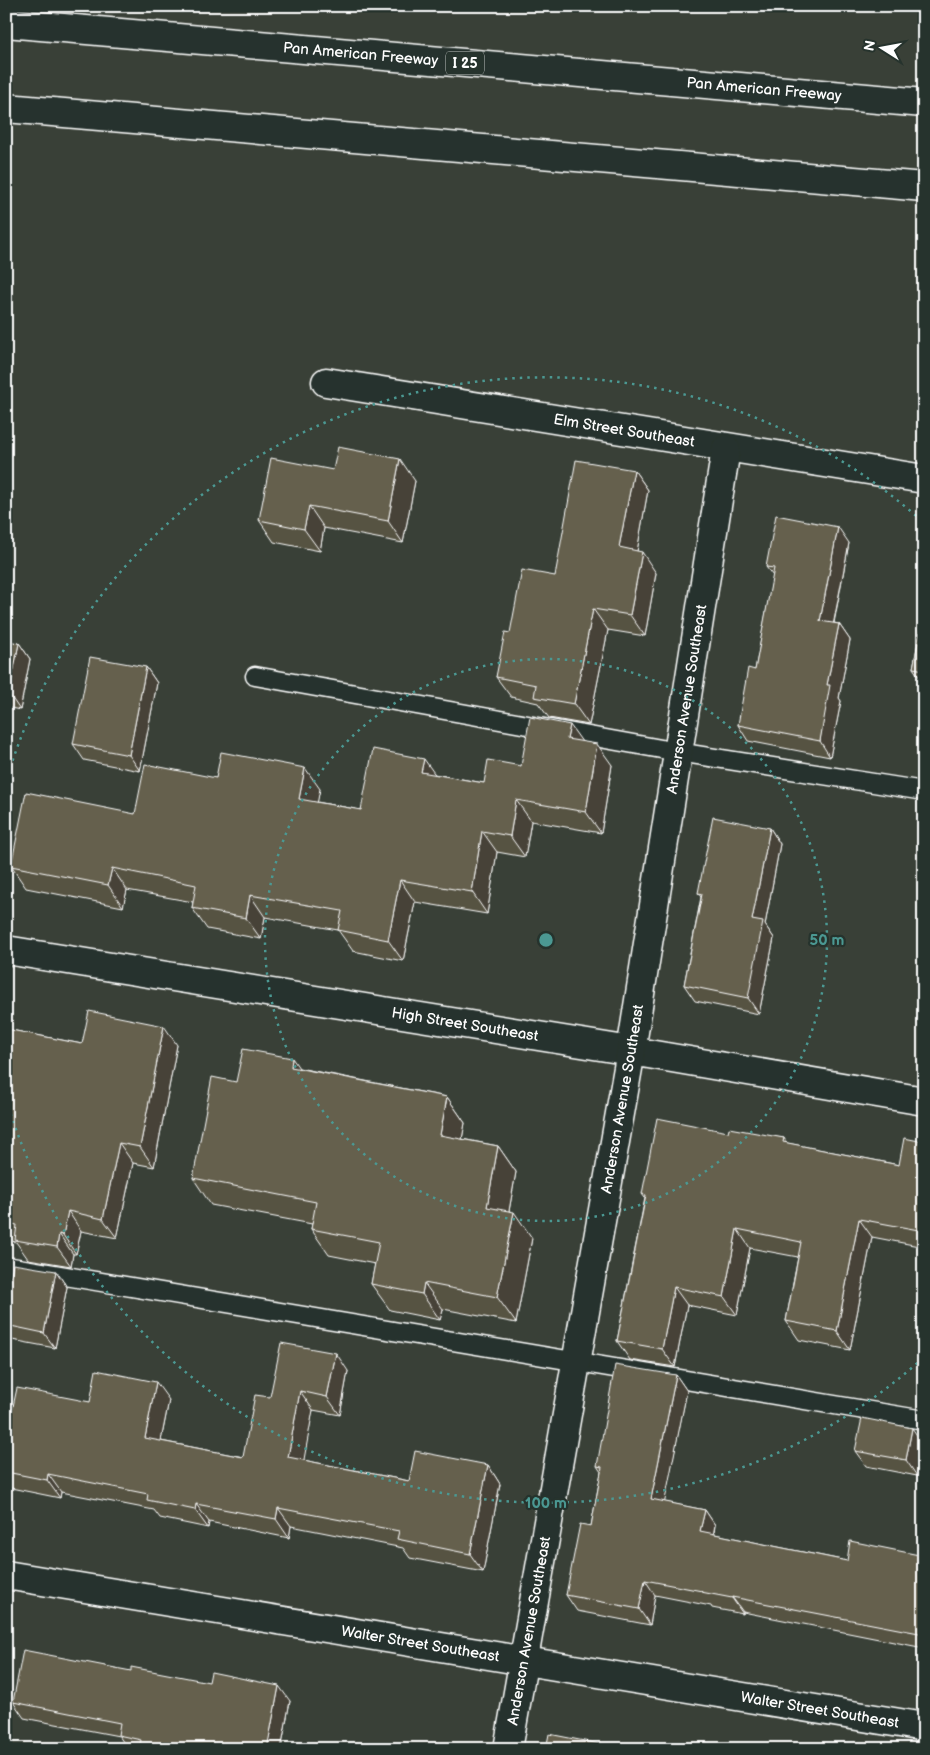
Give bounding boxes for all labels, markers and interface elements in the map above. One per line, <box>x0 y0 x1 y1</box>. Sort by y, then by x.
north arrow <box>858 22 908 72</box>
street label: Pan American Freeway <box>282 38 439 71</box>
text: N <box>860 39 879 52</box>
road number: I 25 <box>446 52 484 74</box>
street label: Pan American Freeway <box>686 73 843 106</box>
street label: Elm Street Southeast <box>552 410 696 452</box>
street label: Anderson Avenue Southeast <box>663 603 711 795</box>
centre of rings <box>537 931 555 949</box>
text: 50 m <box>810 931 845 950</box>
street label: High Street Southeast <box>390 1003 540 1046</box>
street label: Anderson Avenue Southeast <box>597 1003 648 1195</box>
text: 100 m <box>525 1494 567 1513</box>
street label: Anderson Avenue Southeast <box>503 1535 555 1727</box>
street label: Walter Street Southeast <box>340 1622 501 1667</box>
street label: Walter Street Southeast <box>739 1688 901 1733</box>

